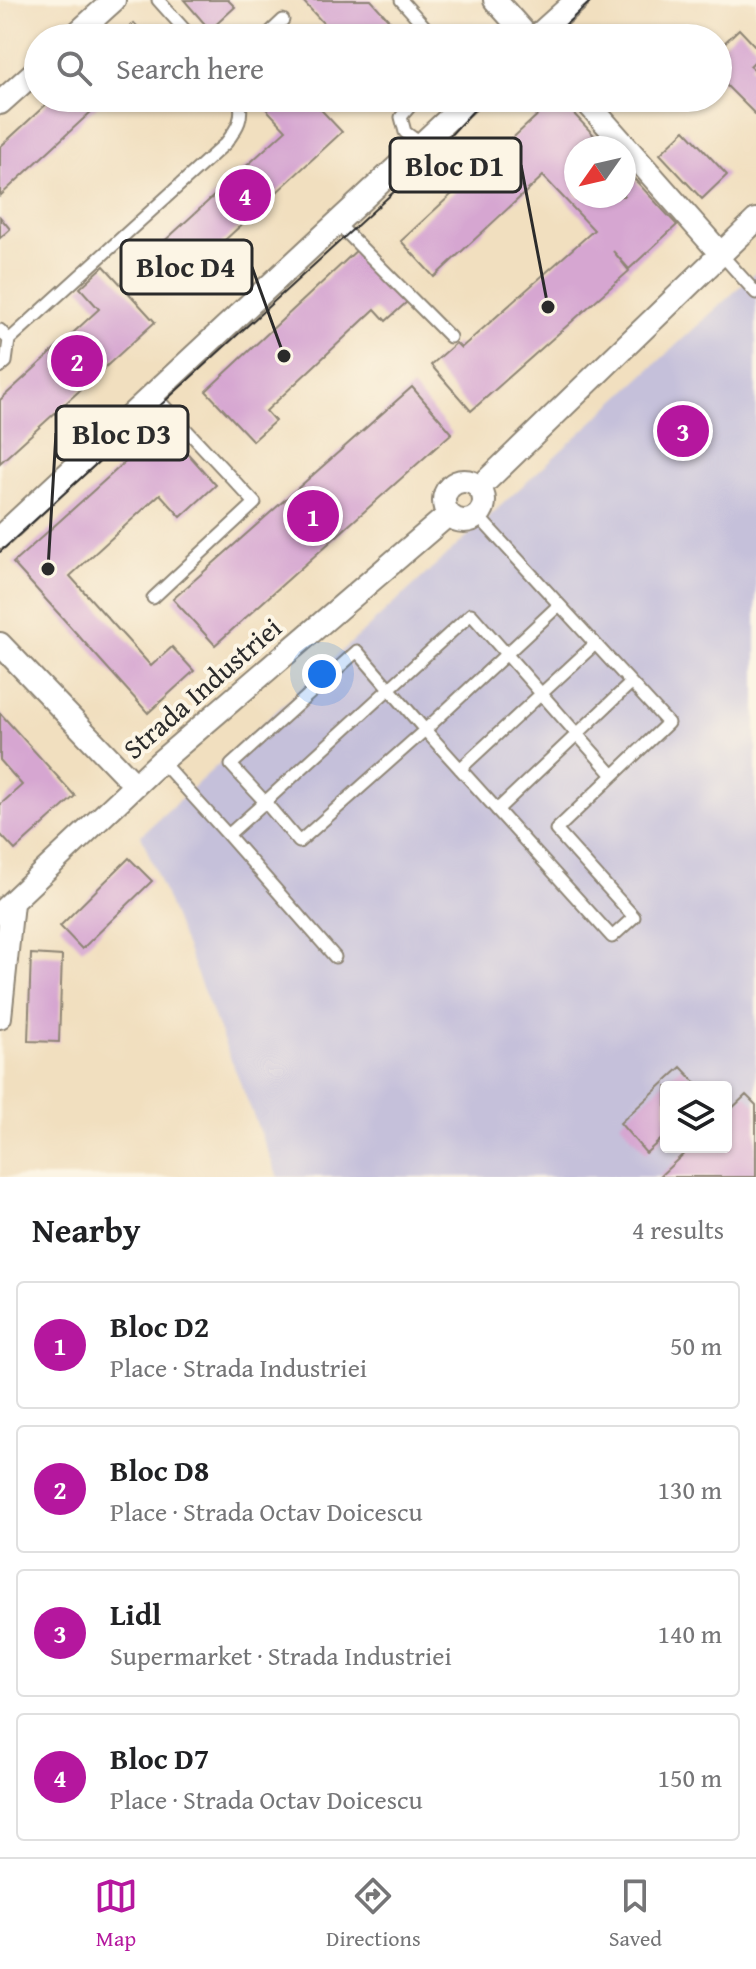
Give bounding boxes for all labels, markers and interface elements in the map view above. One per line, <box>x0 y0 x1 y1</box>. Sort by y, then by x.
search box <box>24 24 732 112</box>
icon: search <box>52 46 96 90</box>
text: Search here <box>116 46 264 90</box>
north arrow <box>564 136 636 208</box>
callout: Bloc D1 <box>390 138 521 192</box>
text: Bloc D1 <box>405 143 505 187</box>
pin: 4 <box>219 165 271 225</box>
callout: Bloc D4 <box>121 240 252 294</box>
text: Bloc D4 <box>136 244 236 288</box>
pin: 2 <box>51 331 103 391</box>
pin: 3 <box>657 401 709 461</box>
callout: Bloc D3 <box>56 406 188 460</box>
text: Bloc D3 <box>72 411 172 455</box>
pin: 1 <box>287 486 339 546</box>
street label: Strada Industriei <box>113 607 290 768</box>
your location <box>302 654 342 694</box>
map controls <box>660 1081 732 1153</box>
button: layers <box>660 1081 732 1153</box>
text: Nearby <box>32 1205 141 1254</box>
text: 4 results <box>632 1210 724 1249</box>
text: Bloc D2 <box>110 1304 209 1348</box>
text: 1 <box>53 1326 67 1365</box>
text: 50 m <box>670 1326 722 1365</box>
text: Place · Strada Industriei <box>110 1348 367 1387</box>
text: Bloc D8 <box>110 1448 209 1492</box>
text: 2 <box>53 1470 67 1509</box>
text: 130 m <box>657 1470 722 1509</box>
text: Place · Strada Octav Doicescu <box>110 1492 423 1531</box>
text: Lidl <box>110 1592 161 1636</box>
text: 3 <box>53 1614 67 1653</box>
text: 140 m <box>657 1614 722 1653</box>
text: Supermarket · Strada Industriei <box>110 1636 452 1675</box>
text: Bloc D7 <box>110 1736 209 1780</box>
text: 4 <box>53 1758 67 1797</box>
text: 150 m <box>657 1758 722 1797</box>
text: Place · Strada Octav Doicescu <box>110 1780 423 1819</box>
tab: Map <box>94 1874 138 1954</box>
tab: Directions <box>326 1874 421 1954</box>
tab: Saved <box>609 1874 662 1954</box>

